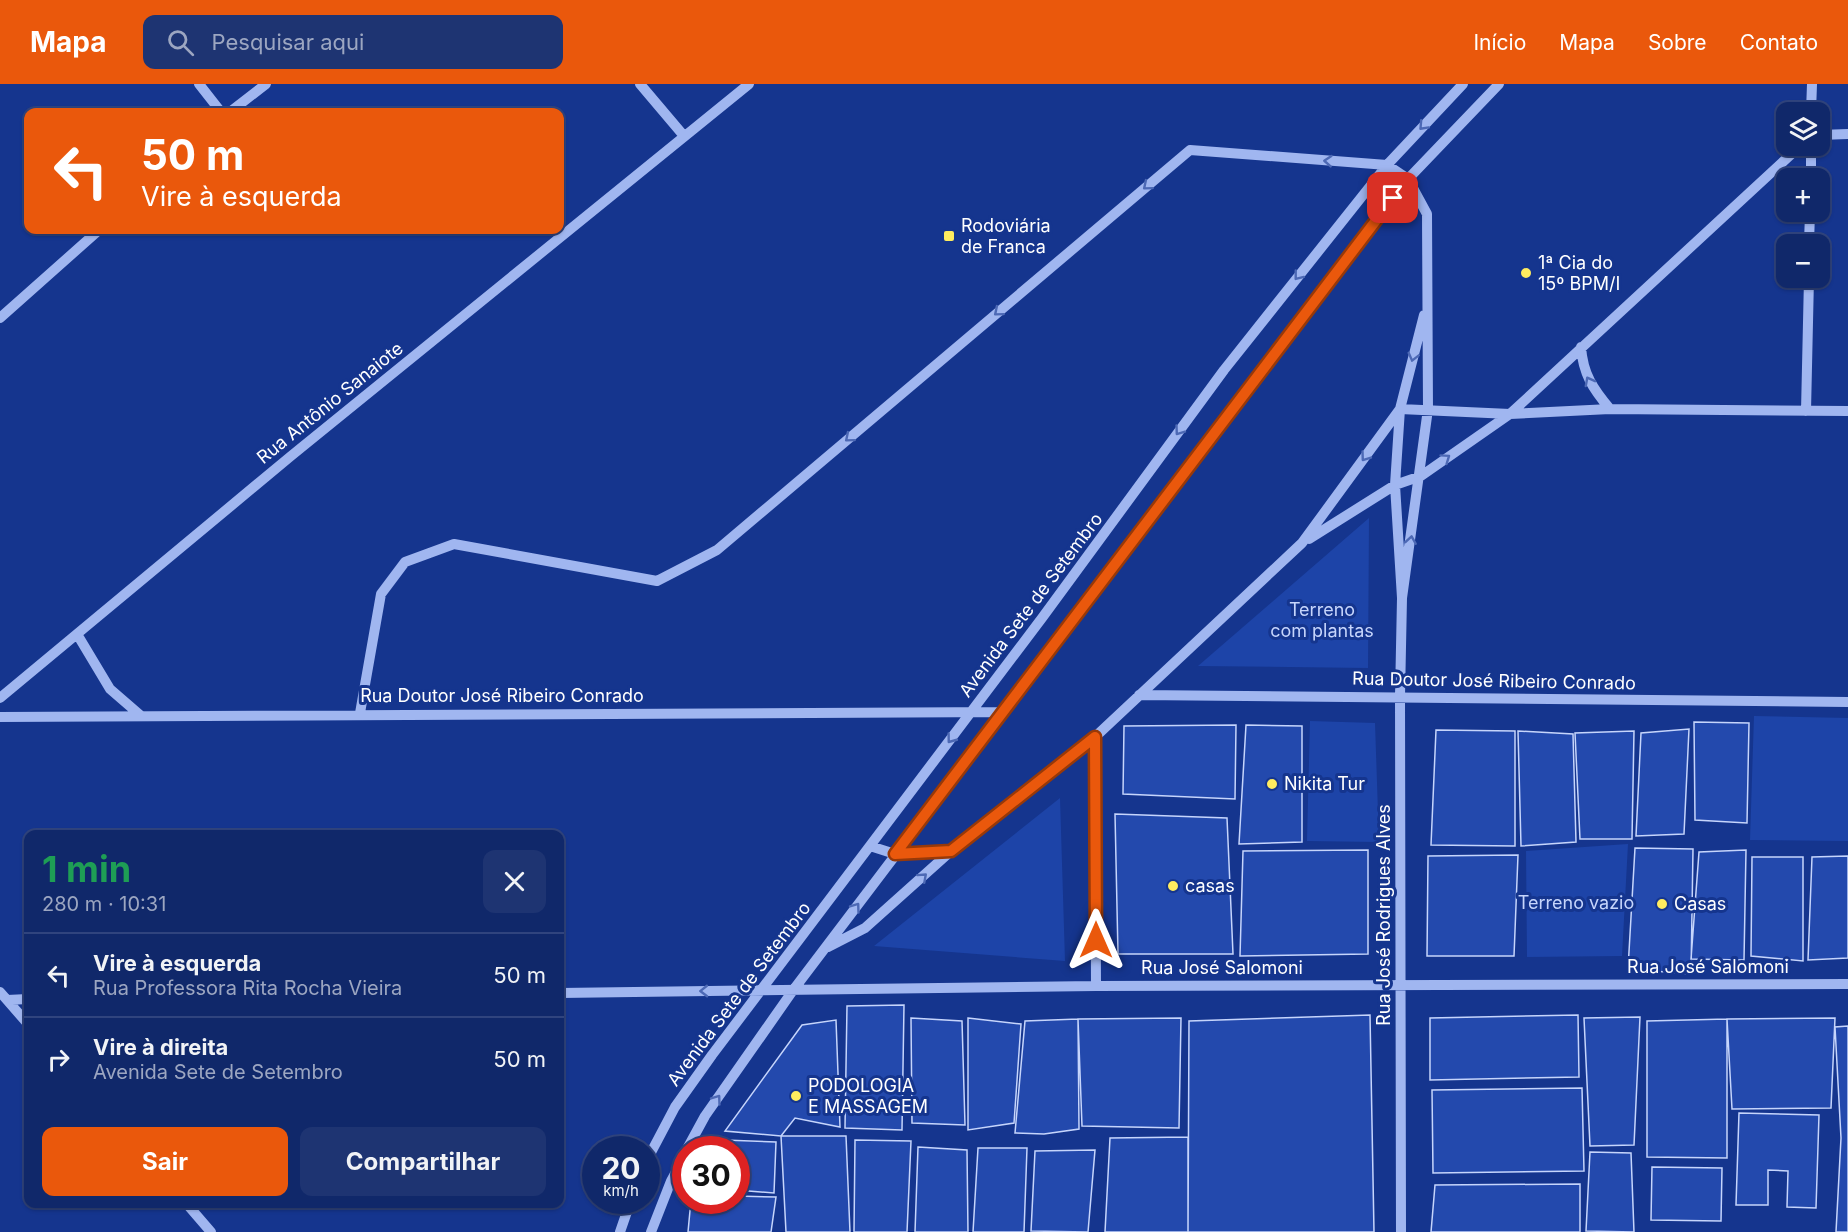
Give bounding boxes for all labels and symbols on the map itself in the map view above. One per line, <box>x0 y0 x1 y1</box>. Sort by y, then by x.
one-way arrow <box>1419 120 1430 130</box>
one-way arrow <box>1324 154 1333 167</box>
pin <box>1367 172 1418 223</box>
one-way arrow <box>1143 179 1154 190</box>
place label: Rodoviária de Franca <box>961 215 1051 257</box>
marker: Rodoviária de Franca <box>942 229 956 243</box>
place label: 1ª Cia do 15º BPM/I <box>1538 252 1620 294</box>
marker: 1ª Cia do 15º BPM/I <box>1519 266 1533 280</box>
one-way arrow <box>1295 269 1306 280</box>
one-way arrow <box>994 305 1005 316</box>
street label: Rua Antônio Sanaiote <box>253 337 407 468</box>
one-way arrow <box>1408 351 1421 361</box>
one-way arrow <box>1585 376 1597 387</box>
one-way arrow <box>1176 424 1187 435</box>
one-way arrow <box>845 431 856 442</box>
one-way arrow <box>1362 450 1373 461</box>
one-way arrow <box>1440 454 1451 465</box>
street label: Avenida Sete de Setembro <box>955 509 1107 701</box>
one-way arrow <box>1404 535 1417 545</box>
park label: Terreno com plantas <box>1270 599 1374 641</box>
street label: Rua Doutor José Ribeiro Conrado <box>1352 668 1636 693</box>
street label: Rua Doutor José Ribeiro Conrado <box>360 685 644 706</box>
one-way arrow <box>947 733 958 744</box>
place label: Nikita Tur <box>1284 773 1365 794</box>
marker: Nikita Tur <box>1265 777 1279 791</box>
street label: Rua José Rodrigues Alves <box>1373 804 1394 1026</box>
one-way arrow <box>916 873 927 884</box>
place label: casas <box>1185 875 1235 896</box>
marker: casas <box>1166 879 1180 893</box>
park label: Terreno vazio <box>1518 892 1634 913</box>
place label: Casas <box>1674 893 1726 914</box>
marker: Casas <box>1655 897 1669 911</box>
street label: Avenida Sete de Setembro <box>663 898 815 1090</box>
one-way arrow <box>849 902 860 913</box>
position arrow <box>1064 908 1128 972</box>
street label: Rua José Salomoni <box>1627 956 1789 977</box>
street label: Rua José Salomoni <box>1141 957 1303 978</box>
one-way arrow <box>700 985 709 997</box>
place label: PODOLOGIA E MASSAGEM <box>808 1075 928 1117</box>
marker: PODOLOGIA E MASSAGEM <box>789 1089 803 1103</box>
one-way arrow <box>710 1094 721 1105</box>
speed limit sign: 30 <box>672 1136 750 1214</box>

